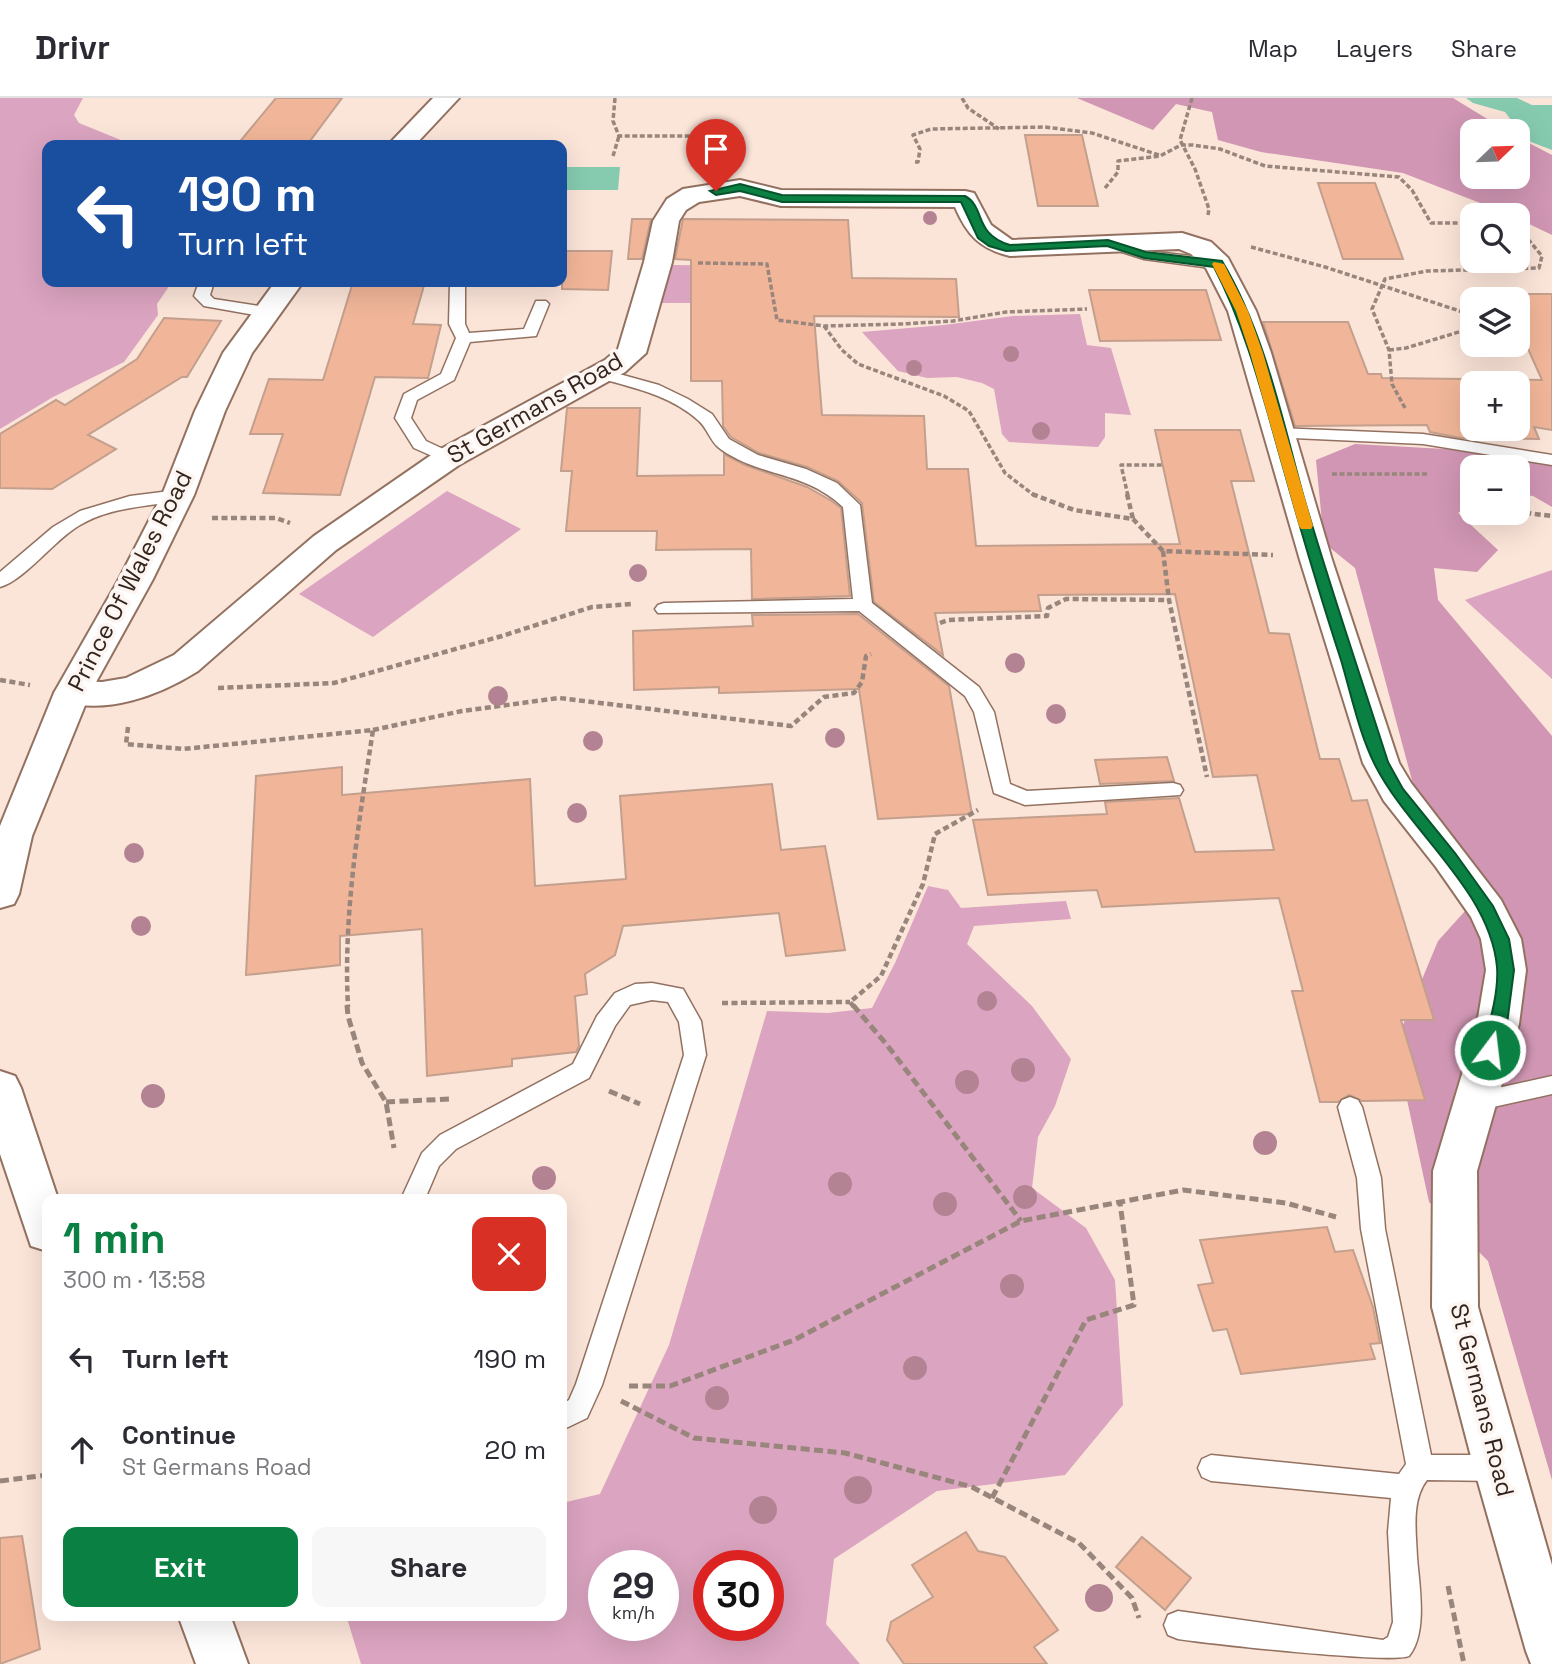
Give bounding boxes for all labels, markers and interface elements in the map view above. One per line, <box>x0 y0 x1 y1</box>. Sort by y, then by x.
text: Drivr <box>35 27 110 69</box>
text: Map <box>1248 33 1298 64</box>
text: Layers <box>1336 33 1413 64</box>
text: Share <box>1451 33 1517 64</box>
pin <box>686 119 746 191</box>
north arrow <box>1460 119 1530 189</box>
map controls <box>1460 119 1530 525</box>
icon: arrive <box>697 130 735 168</box>
text: 190 m <box>178 163 316 225</box>
icon: left <box>63 168 154 259</box>
button: search <box>1460 203 1530 273</box>
text: Turn left <box>178 224 308 264</box>
button: layers <box>1460 287 1530 357</box>
street label: St Germans Road <box>441 345 628 470</box>
button: + <box>1460 371 1530 441</box>
button: − <box>1460 455 1530 525</box>
street label: Prince Of Wales Road <box>60 465 199 696</box>
position arrow <box>1453 1013 1527 1087</box>
text: 1 min <box>63 1212 166 1265</box>
button: close <box>472 1217 546 1291</box>
text: 300 m · 13:58 <box>63 1265 206 1295</box>
street label: St Germans Road <box>1444 1300 1521 1500</box>
icon: left <box>63 1340 101 1378</box>
text: Turn left <box>122 1342 229 1376</box>
text: 190 m <box>474 1342 546 1376</box>
text: Continue <box>122 1418 236 1452</box>
icon: ahead <box>63 1431 101 1469</box>
text: 20 m <box>485 1433 546 1467</box>
text: St Germans Road <box>122 1452 312 1482</box>
button: Exit <box>63 1527 298 1607</box>
button: Share <box>312 1527 546 1607</box>
speed limit sign: 30 <box>693 1550 784 1641</box>
text: 29 <box>612 1564 655 1608</box>
text: km/h <box>612 1601 655 1624</box>

